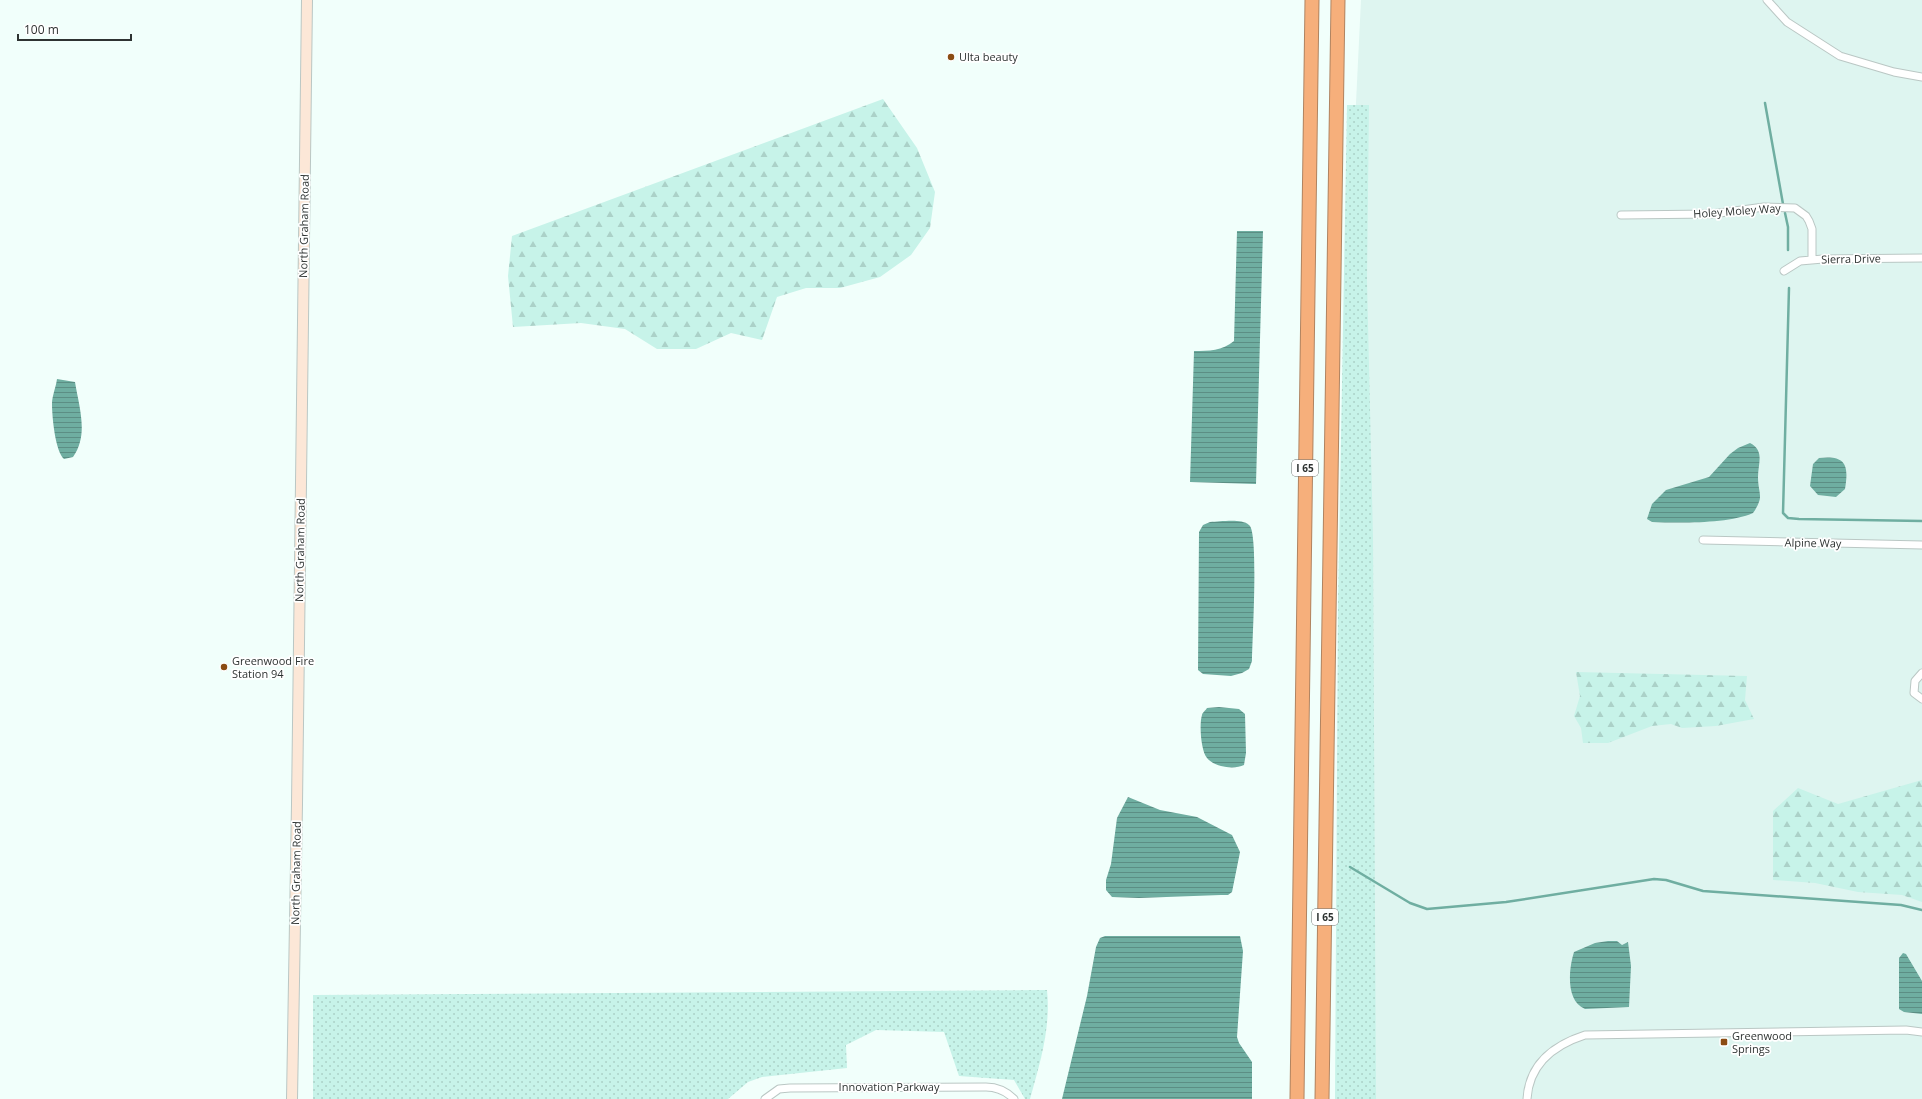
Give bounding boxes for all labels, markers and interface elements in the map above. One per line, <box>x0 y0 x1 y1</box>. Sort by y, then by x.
scale bar <box>18 16 131 42</box>
text: 100 m <box>24 21 59 38</box>
place label: Ulta beauty <box>959 49 1018 64</box>
marker: Ulta beauty <box>946 52 956 62</box>
street label: North Graham Road <box>295 174 312 278</box>
street label: Holey Moley Way <box>1693 200 1782 221</box>
street label: Sierra Drive <box>1821 250 1881 267</box>
road number: I 65 <box>1292 460 1318 476</box>
street label: North Graham Road <box>291 498 308 602</box>
street label: Alpine Way <box>1784 535 1842 551</box>
place label: Greenwood Fire Station 94 <box>232 653 314 681</box>
marker: Greenwood Fire Station 94 <box>219 662 229 672</box>
street label: North Graham Road <box>287 821 304 925</box>
road number: I 65 <box>1312 909 1338 925</box>
place label: Greenwood Springs <box>1732 1028 1792 1056</box>
marker: Greenwood Springs <box>1719 1037 1729 1047</box>
street label: Innovation Parkway <box>839 1079 940 1094</box>

